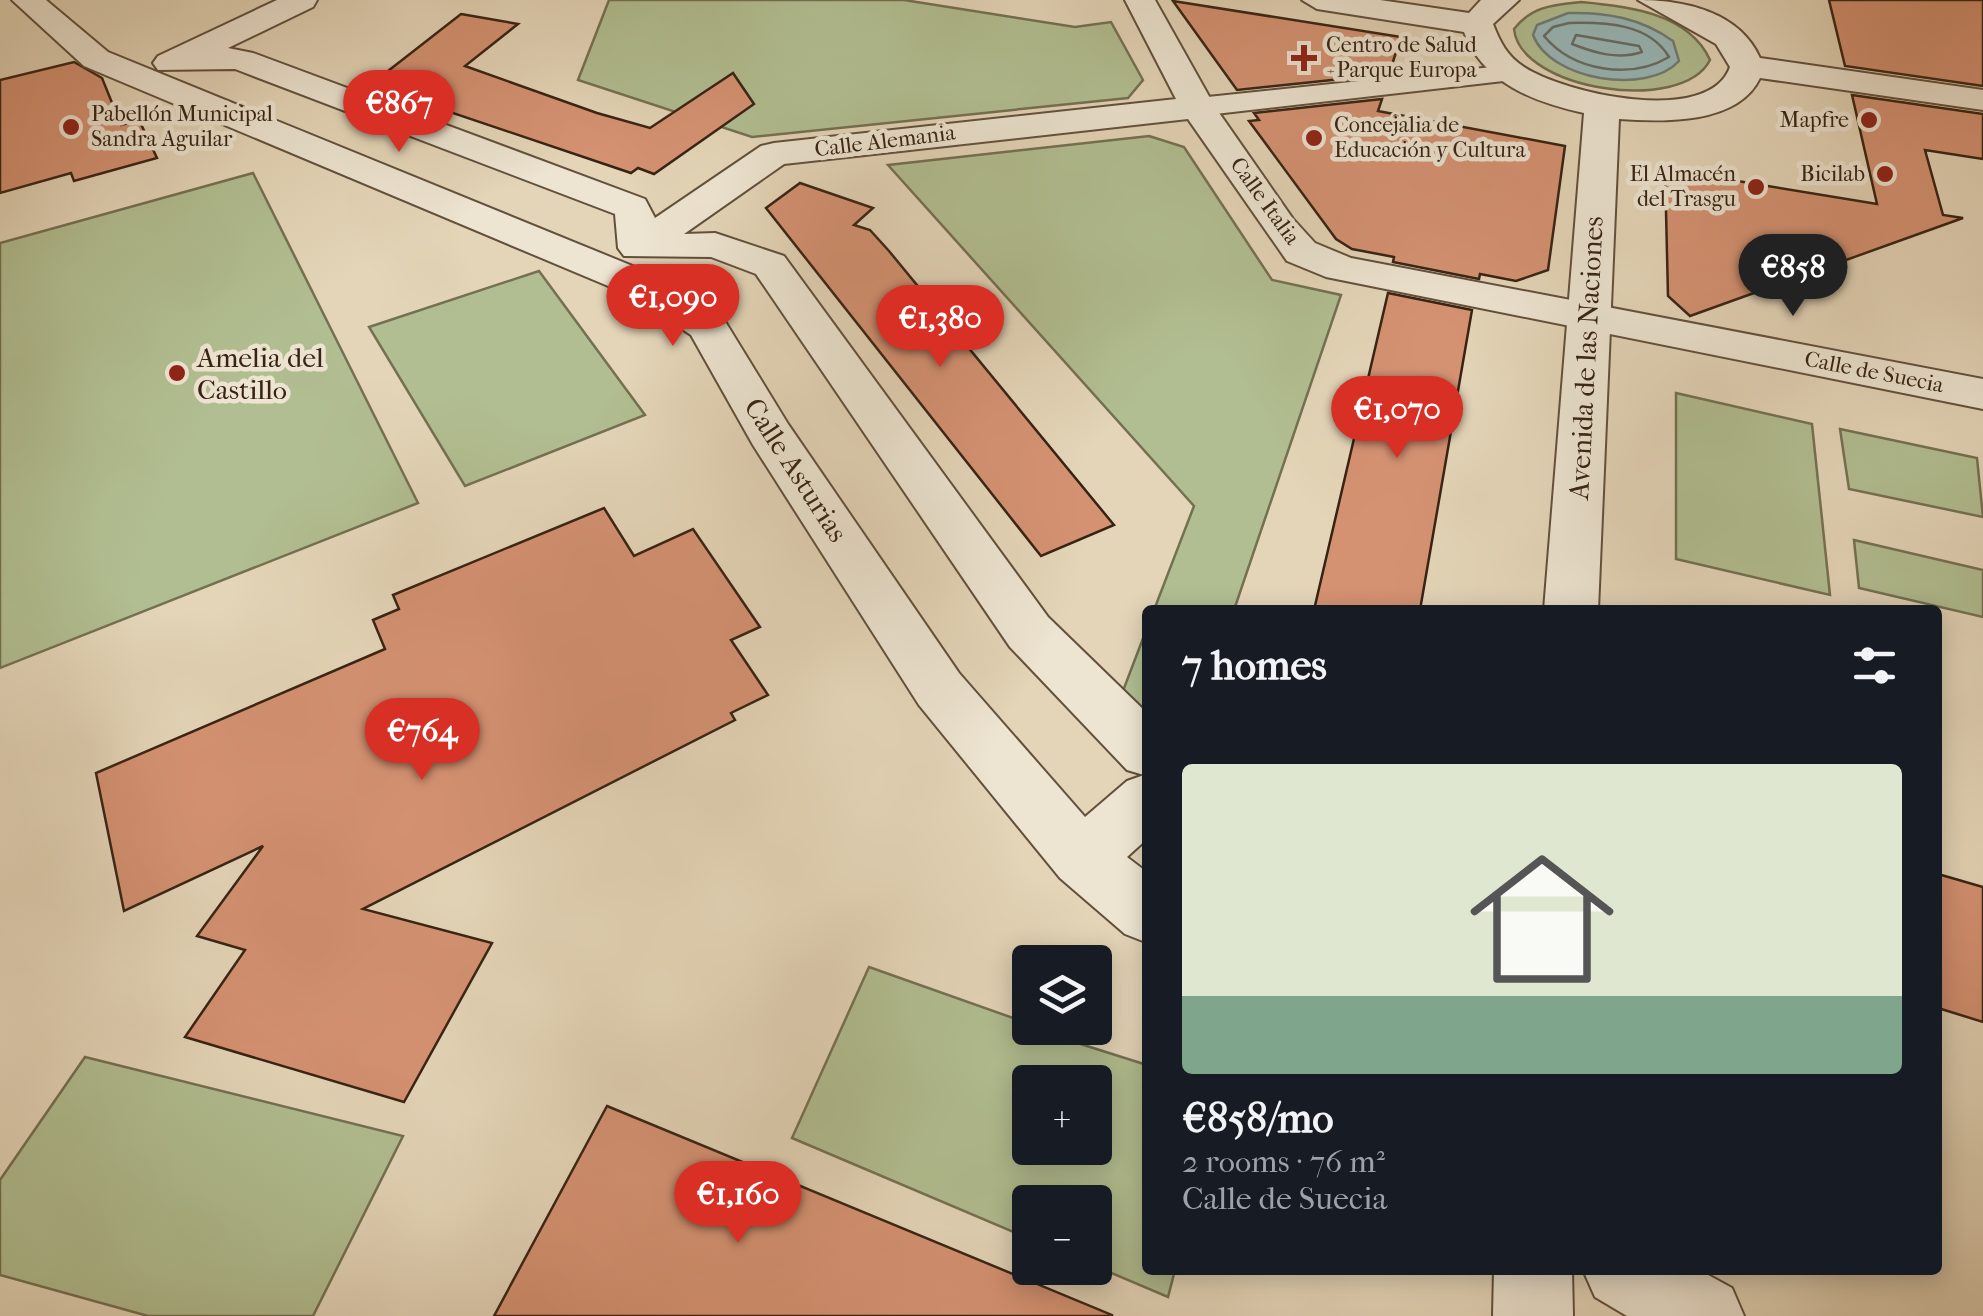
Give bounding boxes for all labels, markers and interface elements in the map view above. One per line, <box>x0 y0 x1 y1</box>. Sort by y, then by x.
place label: Centro de Salud - Parque Europa <box>1326 32 1478 83</box>
marker: Centro de Salud - Parque Europa <box>1291 45 1317 71</box>
pin: €867 <box>340 70 458 155</box>
text: €867 <box>365 84 433 121</box>
place label: Pabellón Municipal Sandra Aguilar <box>91 101 273 152</box>
place label: Mapfre <box>1780 107 1849 133</box>
marker: Mapfre <box>1858 109 1880 131</box>
place label: Concejalia de Educación y Cultura <box>1334 112 1526 163</box>
marker: Pabellón Municipal Sandra Aguilar <box>60 116 82 138</box>
street label: Calle Alemania <box>813 119 958 163</box>
marker: Concejalia de Educación y Cultura <box>1303 127 1325 149</box>
street label: Calle Italia <box>1225 152 1306 250</box>
place label: El Almacén del Trasgu <box>1630 161 1737 212</box>
place label: Bicilab <box>1800 161 1865 187</box>
marker: Bicilab <box>1874 163 1896 185</box>
marker: El Almacén del Trasgu <box>1745 176 1767 198</box>
street label: Avenida de las Naciones <box>1562 215 1610 502</box>
pin: €858 <box>1734 234 1852 319</box>
text: €858 <box>1761 248 1826 285</box>
pin: €1,090 <box>592 264 754 349</box>
text: €1,090 <box>628 278 718 315</box>
pin: €1,380 <box>859 285 1021 370</box>
text: €1,380 <box>898 299 982 336</box>
place label: Amelia del Castillo <box>196 341 324 406</box>
street label: Calle de Suecia <box>1802 346 1947 398</box>
marker: Amelia del Castillo <box>166 362 188 384</box>
pin: €1,070 <box>1316 376 1478 461</box>
text: €1,070 <box>1353 390 1441 427</box>
street label: Calle Asturias <box>737 392 855 548</box>
icon: filters <box>1847 638 1902 693</box>
text: 7 homes <box>1182 641 1327 690</box>
pin: €764 <box>363 698 481 783</box>
text: €764 <box>387 712 457 749</box>
icon: home <box>1452 829 1632 1009</box>
map controls <box>1012 945 1112 1285</box>
button: layers <box>1012 945 1112 1045</box>
button: + <box>1012 1065 1112 1165</box>
text: €858/mo <box>1182 1094 1334 1143</box>
text: 2 rooms · 76 m² <box>1182 1143 1385 1180</box>
pin: €1,160 <box>657 1161 819 1246</box>
text: €1,160 <box>696 1175 780 1212</box>
text: Calle de Suecia <box>1182 1180 1387 1217</box>
button: − <box>1012 1185 1112 1285</box>

